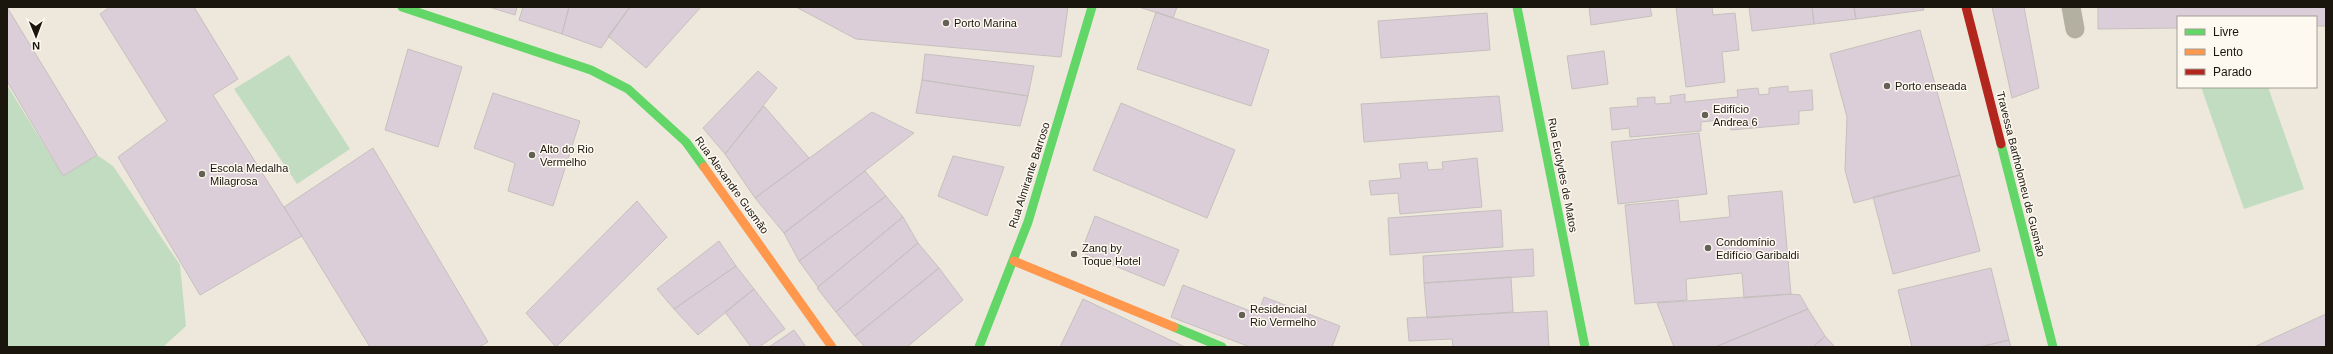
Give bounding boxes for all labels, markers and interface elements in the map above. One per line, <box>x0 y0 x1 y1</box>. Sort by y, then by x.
north arrow <box>16 16 56 56</box>
legend <box>2177 16 2317 88</box>
place label: Porto Marina <box>954 17 1018 29</box>
marker: Porto Marina <box>941 18 951 28</box>
text: Livre <box>2213 25 2239 39</box>
text: N <box>32 40 40 52</box>
text: Lento <box>2213 45 2243 59</box>
text: Parado <box>2213 65 2252 79</box>
place label: Porto enseada <box>1895 80 1967 92</box>
marker: Porto enseada <box>1882 81 1892 91</box>
street label: Travessa Bartholomeu de Gusmão <box>1995 90 2047 258</box>
place label: Edifício Andrea 6 <box>1713 103 1758 128</box>
marker: Edifício Andrea 6 <box>1700 110 1710 120</box>
street label: Rua Euclydes de Matos <box>1546 117 1580 234</box>
street label: Rua Almirante Barroso <box>1006 121 1052 229</box>
street label: Rua Alexandre Gusmão <box>693 134 771 236</box>
place label: Alto do Rio Vermelho <box>540 143 594 168</box>
marker: Alto do Rio Vermelho <box>527 150 537 160</box>
place label: Escola Medalha Milagrosa <box>210 162 289 187</box>
marker: Escola Medalha Milagrosa <box>197 169 207 179</box>
place label: Condomínio Edifício Garibaldi <box>1716 236 1799 261</box>
place label: Zanq by Toque Hotel <box>1082 242 1141 267</box>
marker: Condomínio Edifício Garibaldi <box>1703 243 1713 253</box>
marker: Zanq by Toque Hotel <box>1069 249 1079 259</box>
place label: Residencial Rio Vermelho <box>1250 303 1316 328</box>
marker: Residencial Rio Vermelho <box>1237 310 1247 320</box>

